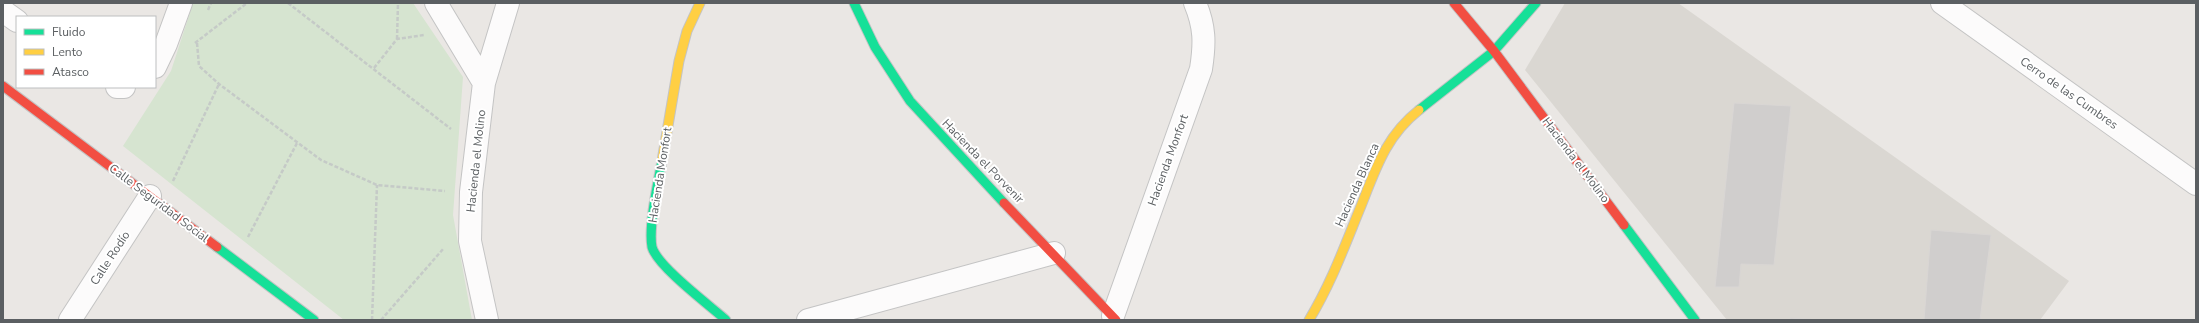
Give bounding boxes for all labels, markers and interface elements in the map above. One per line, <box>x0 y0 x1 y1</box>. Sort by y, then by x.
legend <box>16 16 156 88</box>
text: Fluido <box>52 24 86 40</box>
text: Lento <box>52 44 83 60</box>
street label: Cerro de las Cumbres <box>2017 53 2121 133</box>
text: Atasco <box>52 64 89 80</box>
street label: Hacienda el Molino <box>463 108 489 213</box>
street label: Hacienda Monfort <box>1144 111 1192 208</box>
street label: Hacienda el Molino <box>1539 114 1614 206</box>
street label: Hacienda el Porvenir <box>939 115 1028 207</box>
street label: Hacienda Monfort <box>645 125 676 224</box>
street label: Hacienda Blanca <box>1331 141 1383 229</box>
street label: Calle Seguridad Social <box>106 160 213 246</box>
street label: Calle Rodío <box>86 227 134 288</box>

